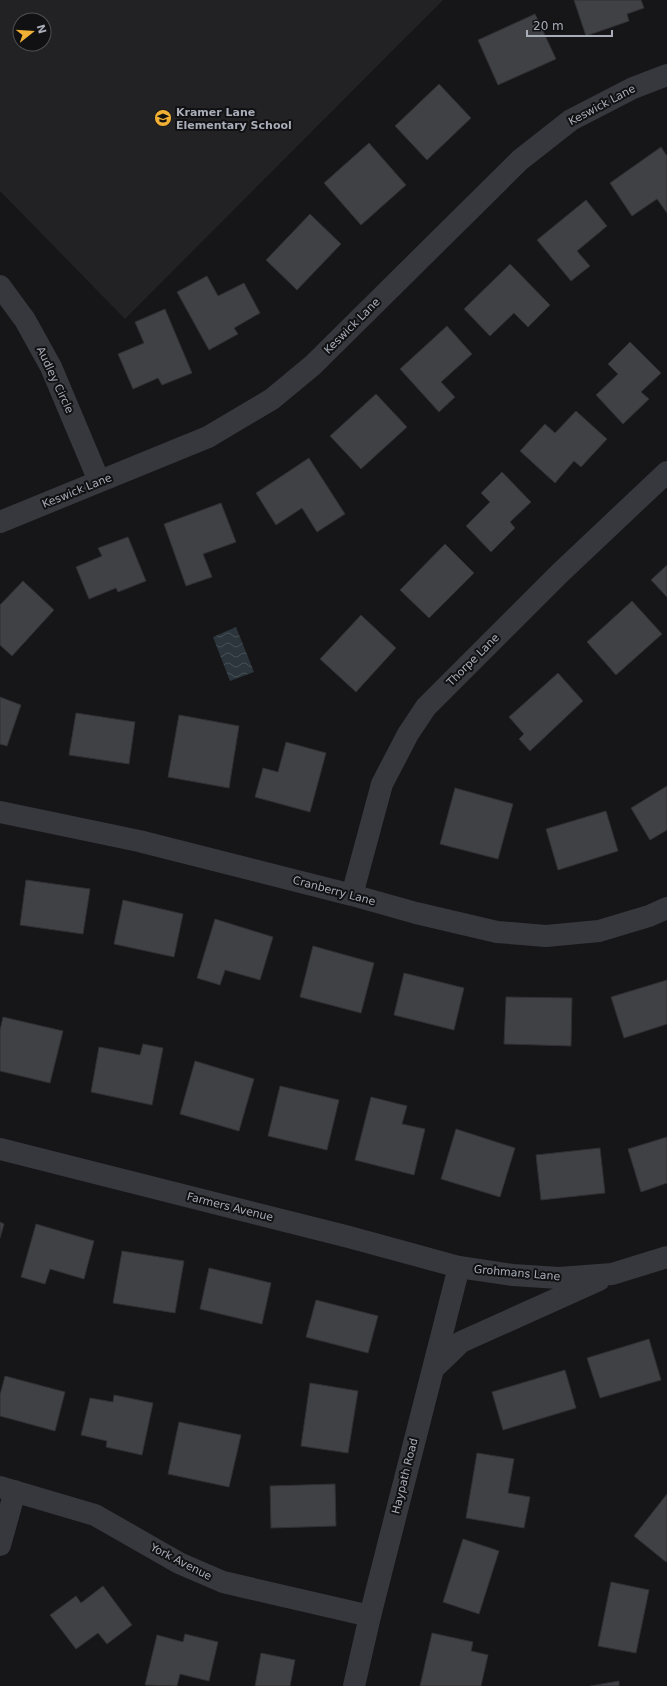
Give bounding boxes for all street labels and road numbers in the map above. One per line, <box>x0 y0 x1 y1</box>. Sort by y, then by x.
street label: Keswick Lane <box>566 82 638 128</box>
street label: Keswick Lane <box>321 295 383 357</box>
street label: Audley Circle <box>34 345 76 416</box>
street label: Keswick Lane <box>40 471 114 511</box>
street label: Thorpe Lane <box>443 631 502 690</box>
street label: Cranberry Lane <box>291 874 377 908</box>
street label: Farmers Avenue <box>185 1190 275 1224</box>
street label: Grohmans Lane <box>473 1263 561 1283</box>
street label: Haypath Road <box>389 1437 421 1515</box>
street label: York Avenue <box>147 1540 214 1583</box>

